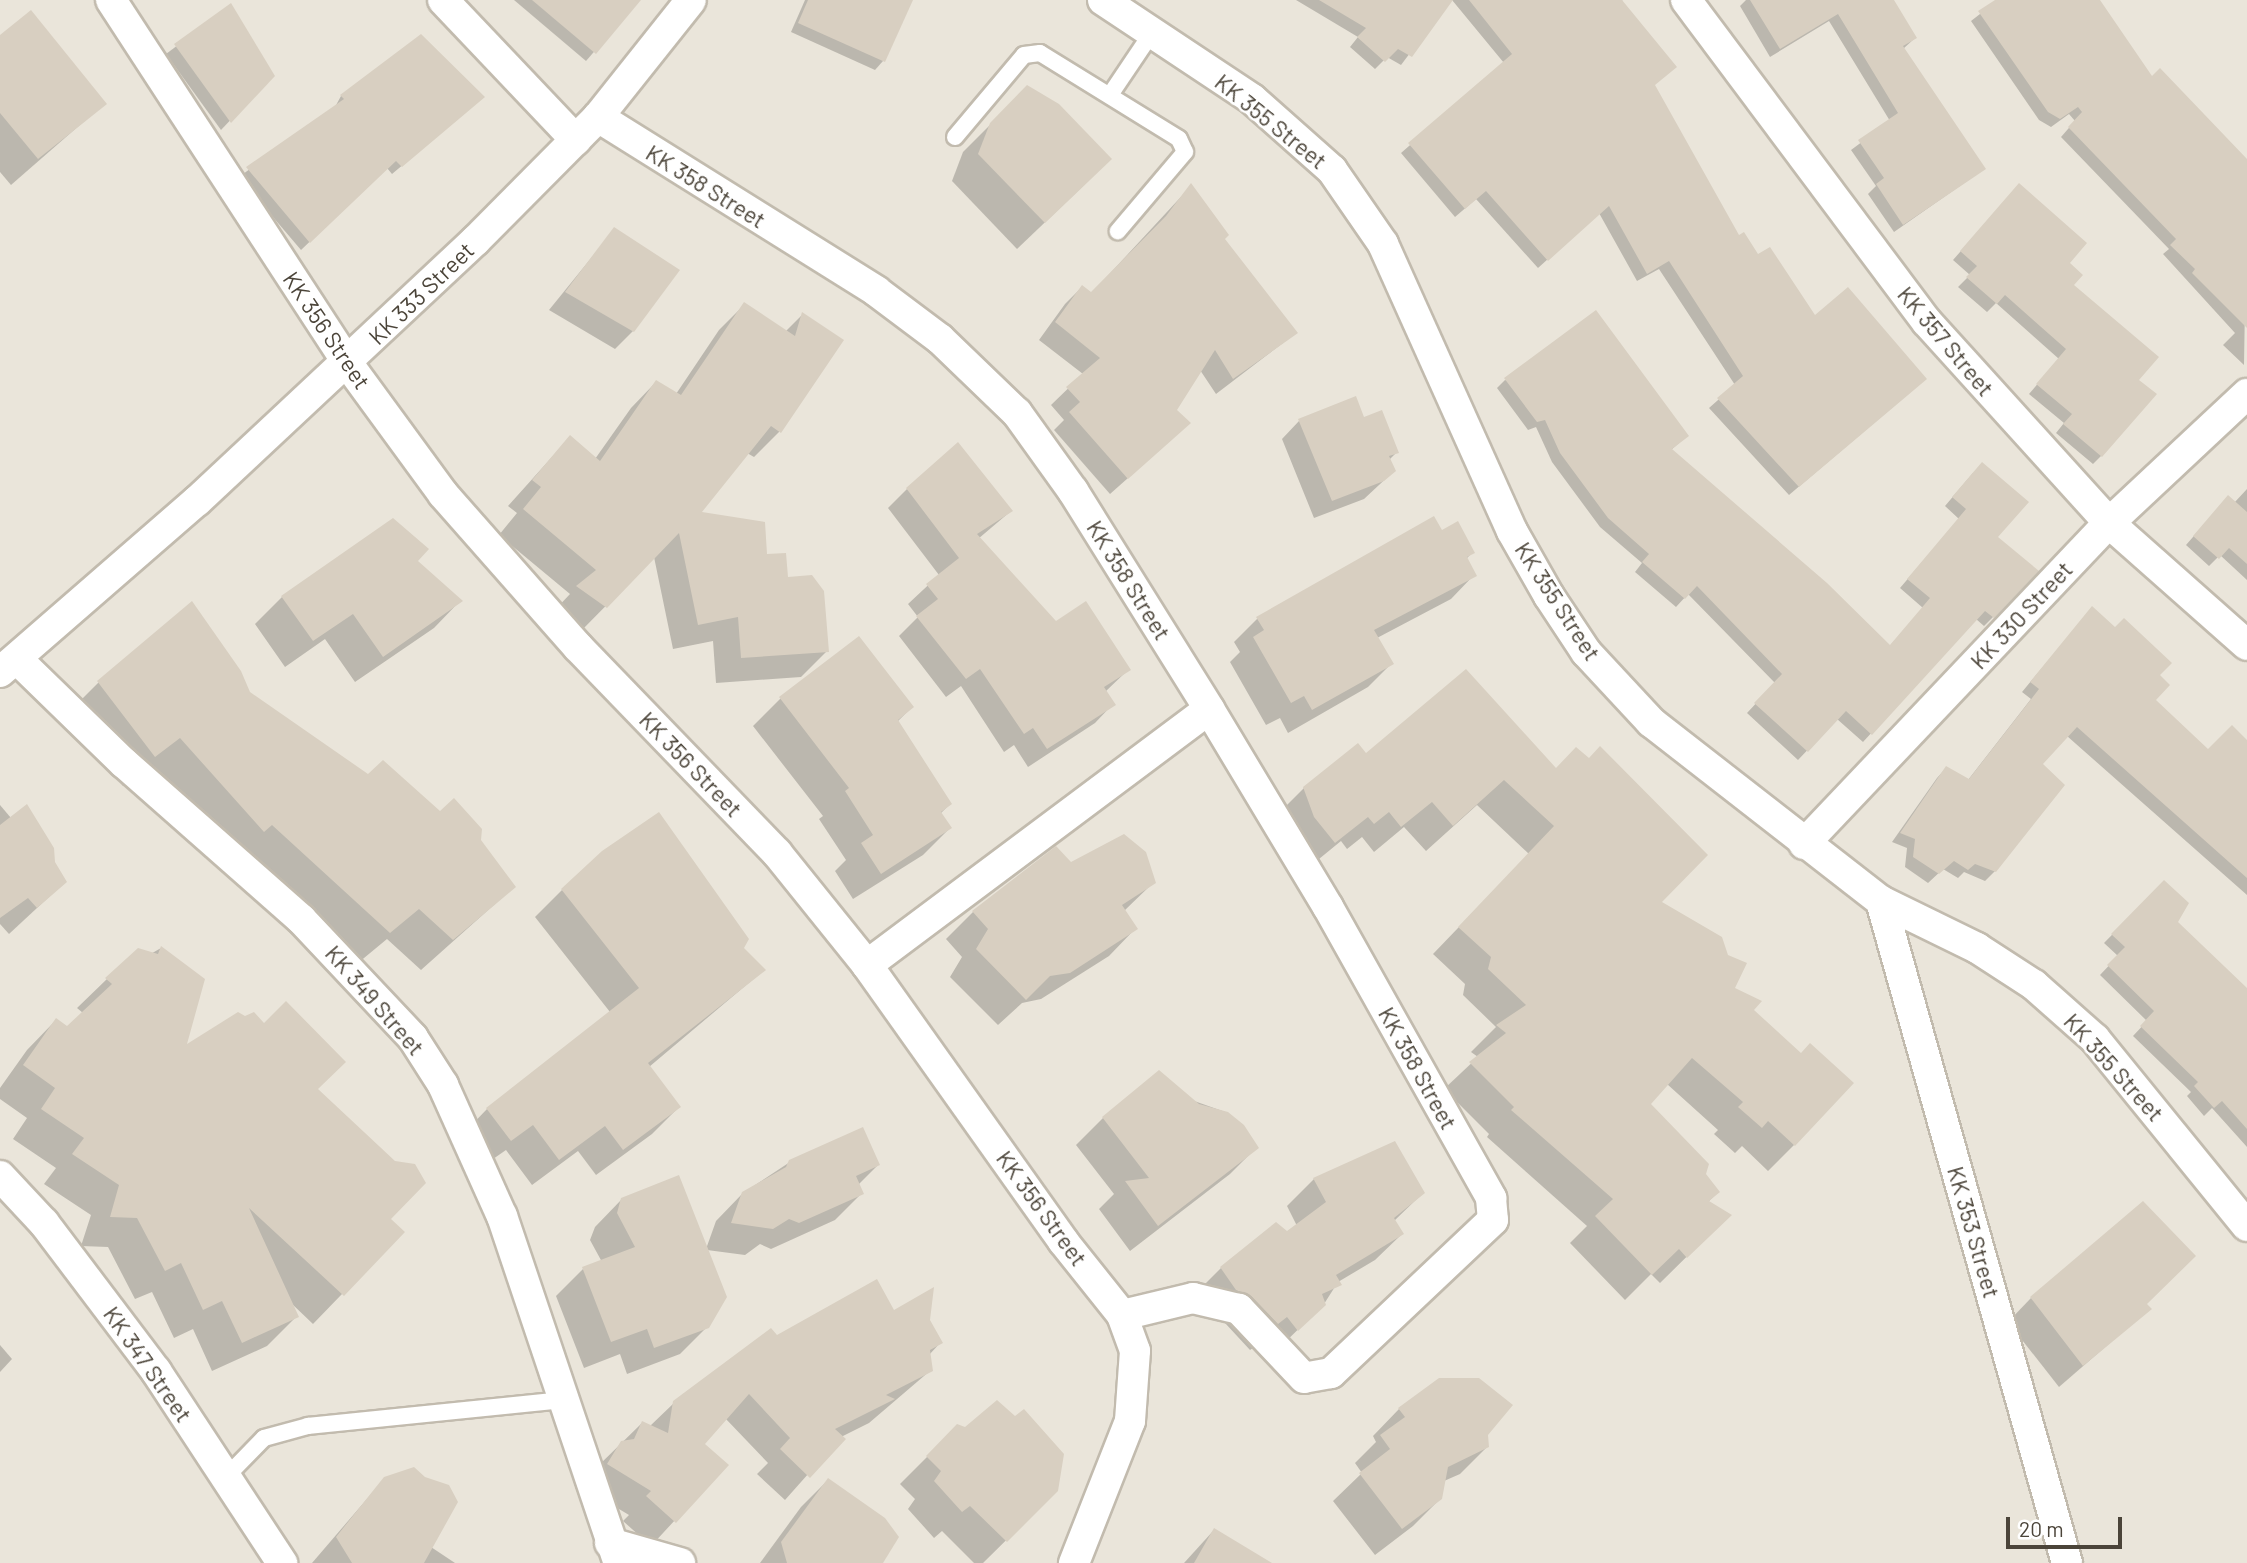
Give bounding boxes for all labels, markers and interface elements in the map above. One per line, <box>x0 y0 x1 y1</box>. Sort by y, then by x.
street label: KK 355 Street <box>1210 68 1332 174</box>
street label: KK 358 Street <box>641 138 771 234</box>
street label: KK 333 Street <box>363 236 479 350</box>
street label: KK 356 Street <box>278 266 376 394</box>
street label: KK 357 Street <box>1892 281 2000 401</box>
street label: KK 358 Street <box>1081 515 1177 645</box>
street label: KK 355 Street <box>1510 537 1606 665</box>
street label: KK 330 Street <box>1964 556 2078 674</box>
street label: KK 356 Street <box>634 706 748 822</box>
street label: KK 349 Street <box>320 939 430 1061</box>
street label: KK 358 Street <box>1373 1002 1463 1134</box>
street label: KK 355 Street <box>2058 1007 2170 1127</box>
street label: KK 356 Street <box>991 1145 1093 1271</box>
street label: KK 353 Street <box>1942 1163 2006 1301</box>
street label: KK 347 Street <box>98 1301 198 1427</box>
scale bar <box>2009 1504 2124 1548</box>
text: 20 m <box>2019 1516 2064 1541</box>

